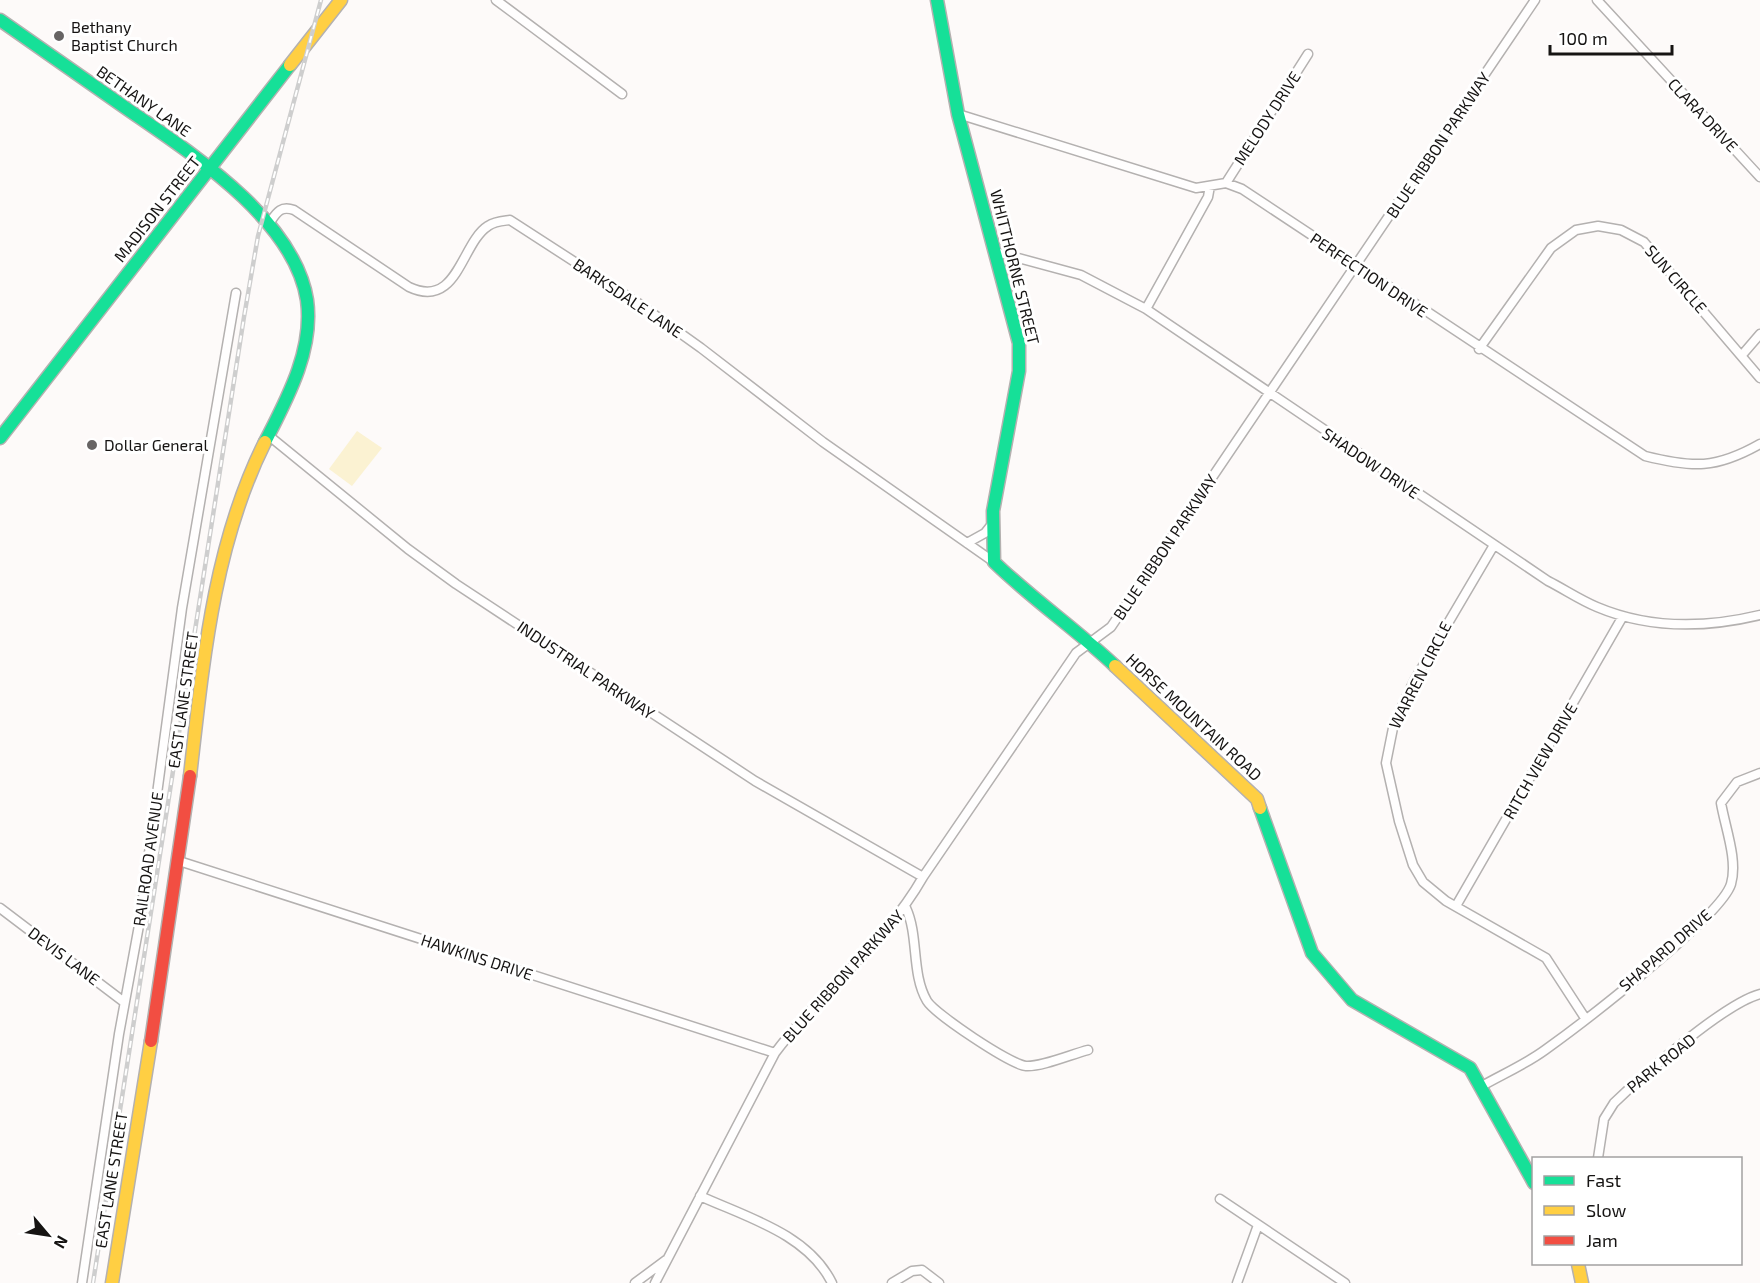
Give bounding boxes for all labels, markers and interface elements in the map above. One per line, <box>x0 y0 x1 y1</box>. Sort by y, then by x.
place label: Bethany Baptist Church <box>71 17 178 54</box>
scale bar <box>1550 18 1672 56</box>
text: 100 m <box>1559 27 1608 49</box>
marker: Bethany Baptist Church <box>52 29 66 43</box>
street label: BETHANY LANE <box>93 61 195 140</box>
street label: MELODY DRIVE <box>1229 67 1304 168</box>
street label: BLUE RIBBON PARKWAY <box>1382 68 1493 221</box>
street label: CLARA DRIVE <box>1664 74 1742 155</box>
street label: MADISON STREET <box>110 152 204 265</box>
street label: WHITTHORNE STREET <box>987 187 1044 346</box>
street label: PERFECTION DRIVE <box>1307 228 1432 321</box>
street label: SUN CIRCLE <box>1642 241 1711 317</box>
street label: BARKSDALE LANE <box>570 254 687 341</box>
street label: SHADOW DRIVE <box>1319 423 1423 502</box>
place label: Dollar General <box>104 435 208 454</box>
marker: Dollar General <box>85 438 99 452</box>
street label: BLUE RIBBON PARKWAY <box>1109 470 1220 623</box>
street label: INDUSTRIAL PARKWAY <box>514 617 659 723</box>
street label: WARREN CIRCLE <box>1384 618 1455 732</box>
street label: EAST LANE STREET <box>164 630 201 769</box>
street label: HORSE MOUNTAIN ROAD <box>1123 649 1266 784</box>
street label: RITCH VIEW DRIVE <box>1499 699 1581 822</box>
street label: RAILROAD AVENUE <box>129 790 166 927</box>
street label: SHAPARD DRIVE <box>1615 904 1715 995</box>
street label: BLUE RIBBON PARKWAY <box>778 906 907 1046</box>
street label: DEVIS LANE <box>25 923 104 989</box>
street label: HAWKINS DRIVE <box>419 930 535 984</box>
street label: PARK ROAD <box>1623 1029 1699 1096</box>
street label: EAST LANE STREET <box>90 1110 131 1249</box>
legend <box>1532 1157 1742 1265</box>
text: Fast <box>1586 1169 1621 1191</box>
text: Slow <box>1586 1199 1627 1221</box>
north arrow <box>18 1205 78 1265</box>
text: Jam <box>1586 1229 1618 1251</box>
text: N <box>50 1233 73 1252</box>

